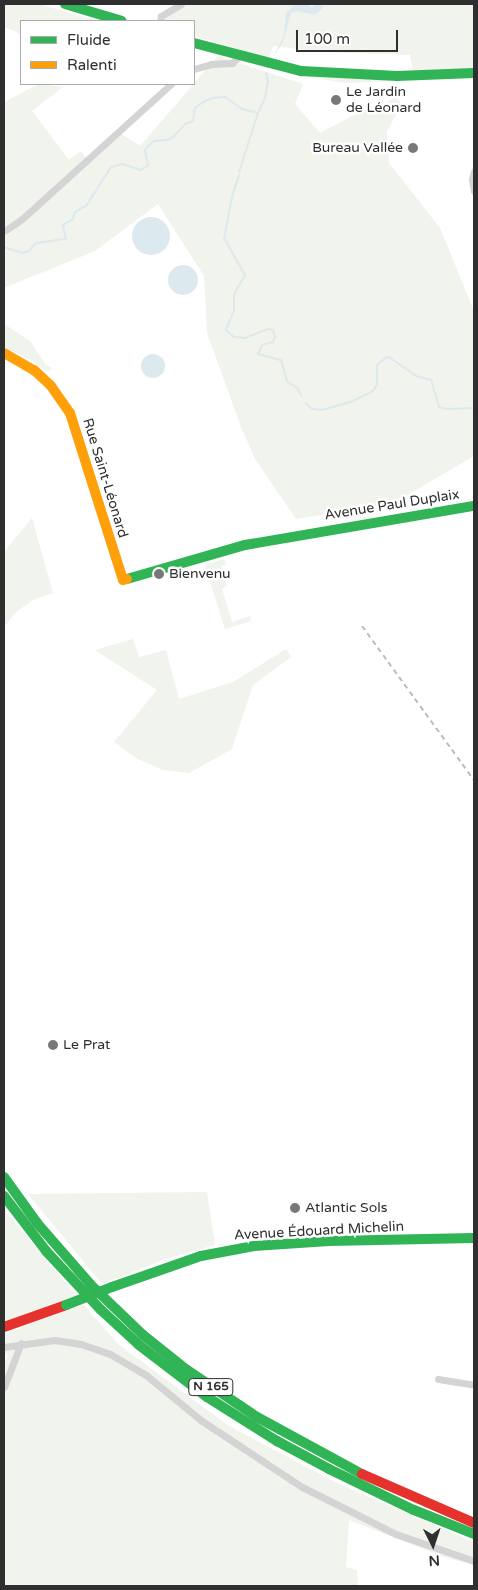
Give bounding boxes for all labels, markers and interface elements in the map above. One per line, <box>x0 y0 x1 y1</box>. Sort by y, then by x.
legend <box>20 20 195 85</box>
scale bar <box>298 20 400 52</box>
text: 100 m <box>304 30 350 48</box>
text: Fluide <box>67 31 111 49</box>
text: Ralenti <box>67 56 117 74</box>
place label: Le Jardin de Léonard <box>346 84 421 116</box>
marker: Le Jardin de Léonard <box>330 94 342 106</box>
place label: Bureau Vallée <box>312 140 403 156</box>
marker: Bureau Vallée <box>407 142 419 154</box>
street label: Rue Saint-Léonard <box>79 416 131 540</box>
street label: Avenue Paul Duplaix <box>323 486 461 524</box>
place label: Bienvenu <box>169 566 231 582</box>
marker: Bienvenu <box>153 568 165 580</box>
place label: Le Prat <box>63 1037 110 1053</box>
marker: Le Prat <box>47 1039 59 1051</box>
place label: Atlantic Sols <box>305 1200 387 1216</box>
marker: Atlantic Sols <box>289 1202 301 1214</box>
street label: Avenue Édouard Michelin <box>234 1218 404 1244</box>
road number: N 165 <box>187 1378 235 1396</box>
north arrow <box>408 1520 458 1570</box>
text: N <box>428 1552 440 1569</box>

